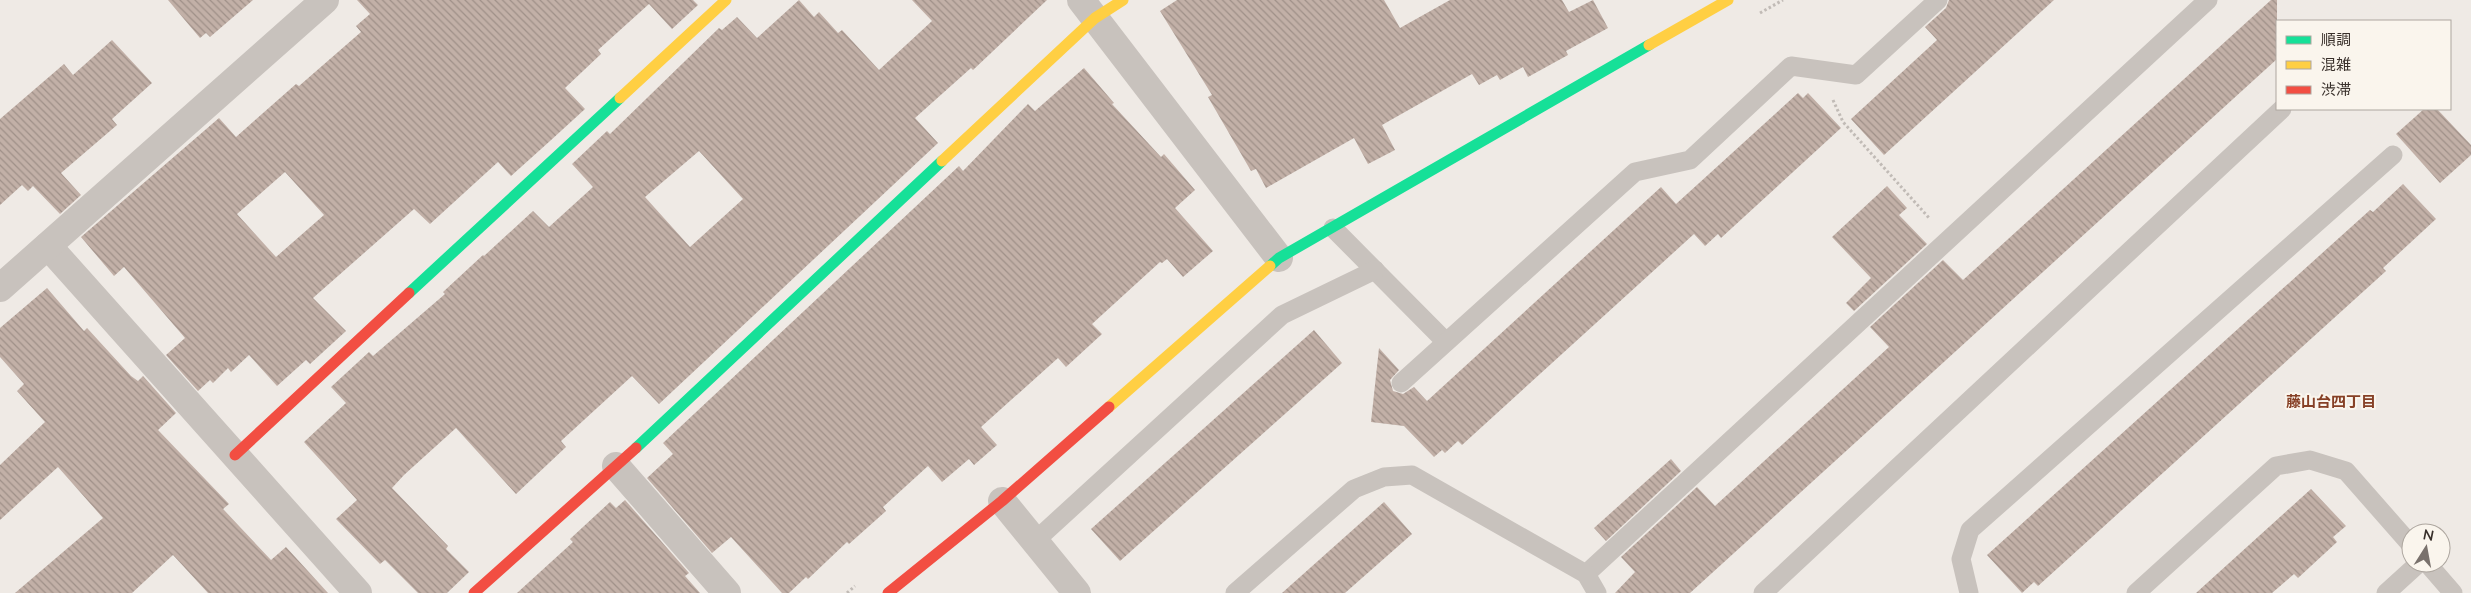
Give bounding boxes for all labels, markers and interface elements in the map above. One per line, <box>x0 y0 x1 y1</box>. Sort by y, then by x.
legend <box>2276 20 2451 110</box>
text: 順調 <box>2321 30 2351 48</box>
text: 混雑 <box>2321 55 2351 73</box>
text: 渋滞 <box>2321 80 2351 98</box>
district label: 藤山台四丁目 <box>2286 392 2376 410</box>
north arrow <box>2401 523 2451 573</box>
text: N <box>2422 525 2435 544</box>

